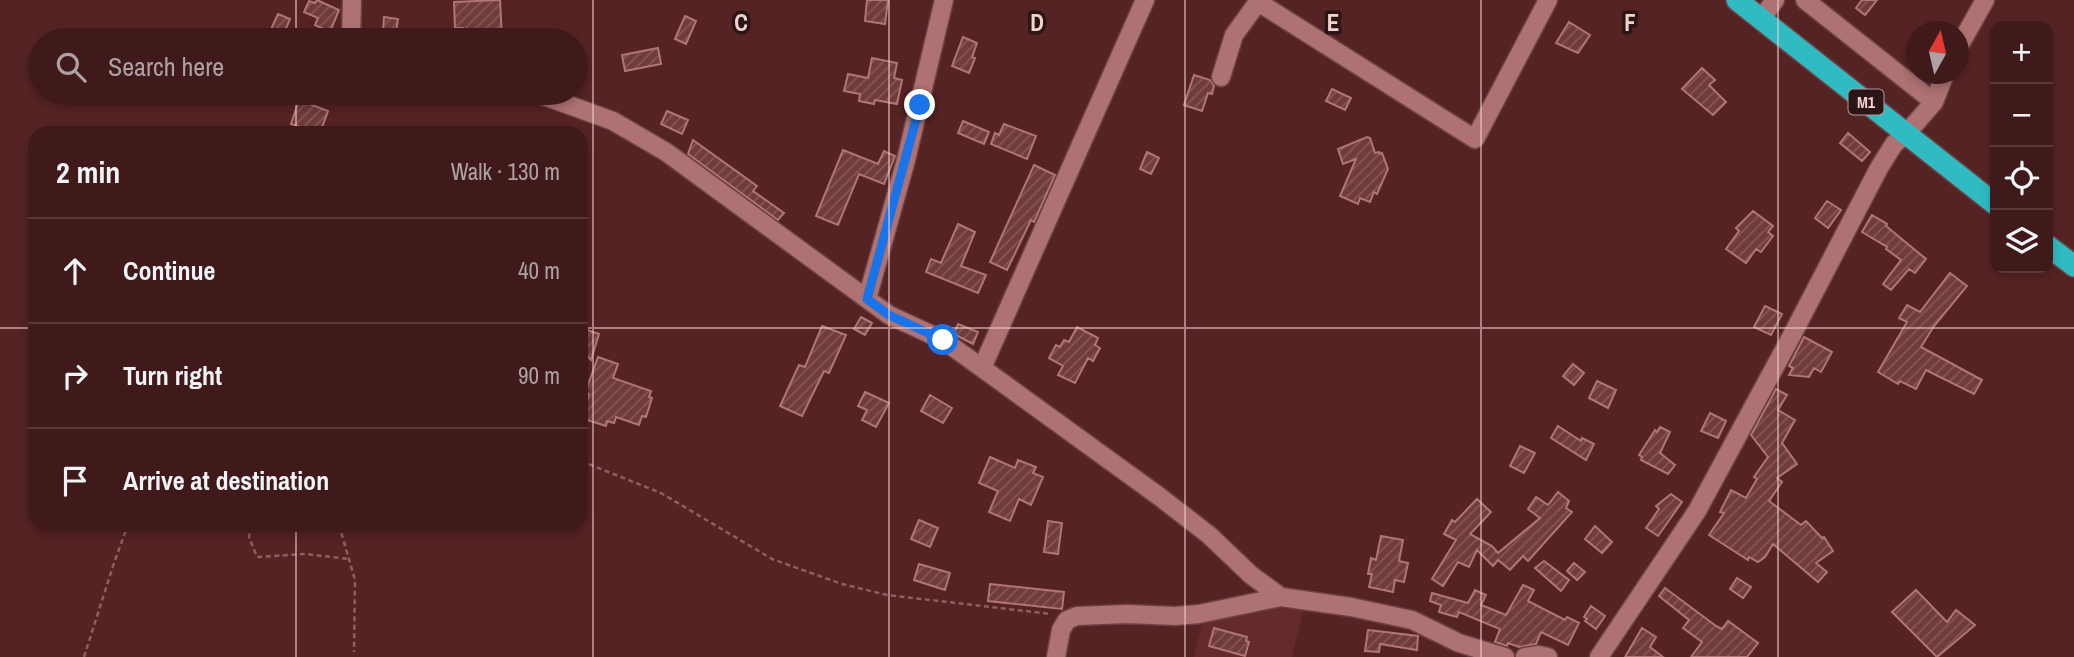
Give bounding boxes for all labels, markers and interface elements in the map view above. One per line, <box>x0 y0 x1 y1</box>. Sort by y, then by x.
text: C <box>734 7 748 38</box>
text: D <box>1030 7 1044 38</box>
text: E <box>1327 7 1339 38</box>
text: F <box>1624 7 1636 38</box>
north arrow <box>1906 21 1969 84</box>
map controls <box>1990 21 2053 273</box>
button: + <box>1990 21 2053 84</box>
search box <box>28 28 588 105</box>
icon: search <box>52 48 90 86</box>
text: Search here <box>108 49 224 84</box>
button: − <box>1990 84 2053 147</box>
route end <box>904 89 935 120</box>
road number: M1 <box>1848 90 1884 114</box>
button: locate <box>1990 147 2053 210</box>
text: 2 min <box>56 152 120 192</box>
text: Walk · 130 m <box>451 156 560 187</box>
button: layers <box>1990 210 2053 273</box>
icon: ahead <box>56 252 94 290</box>
text: Continue <box>123 253 215 288</box>
text: 40 m <box>518 255 560 286</box>
route start <box>927 324 958 355</box>
icon: right <box>56 357 94 395</box>
text: Turn right <box>123 358 222 393</box>
text: 90 m <box>518 360 560 391</box>
icon: arrive <box>56 462 94 500</box>
text: Arrive at destination <box>123 463 329 498</box>

